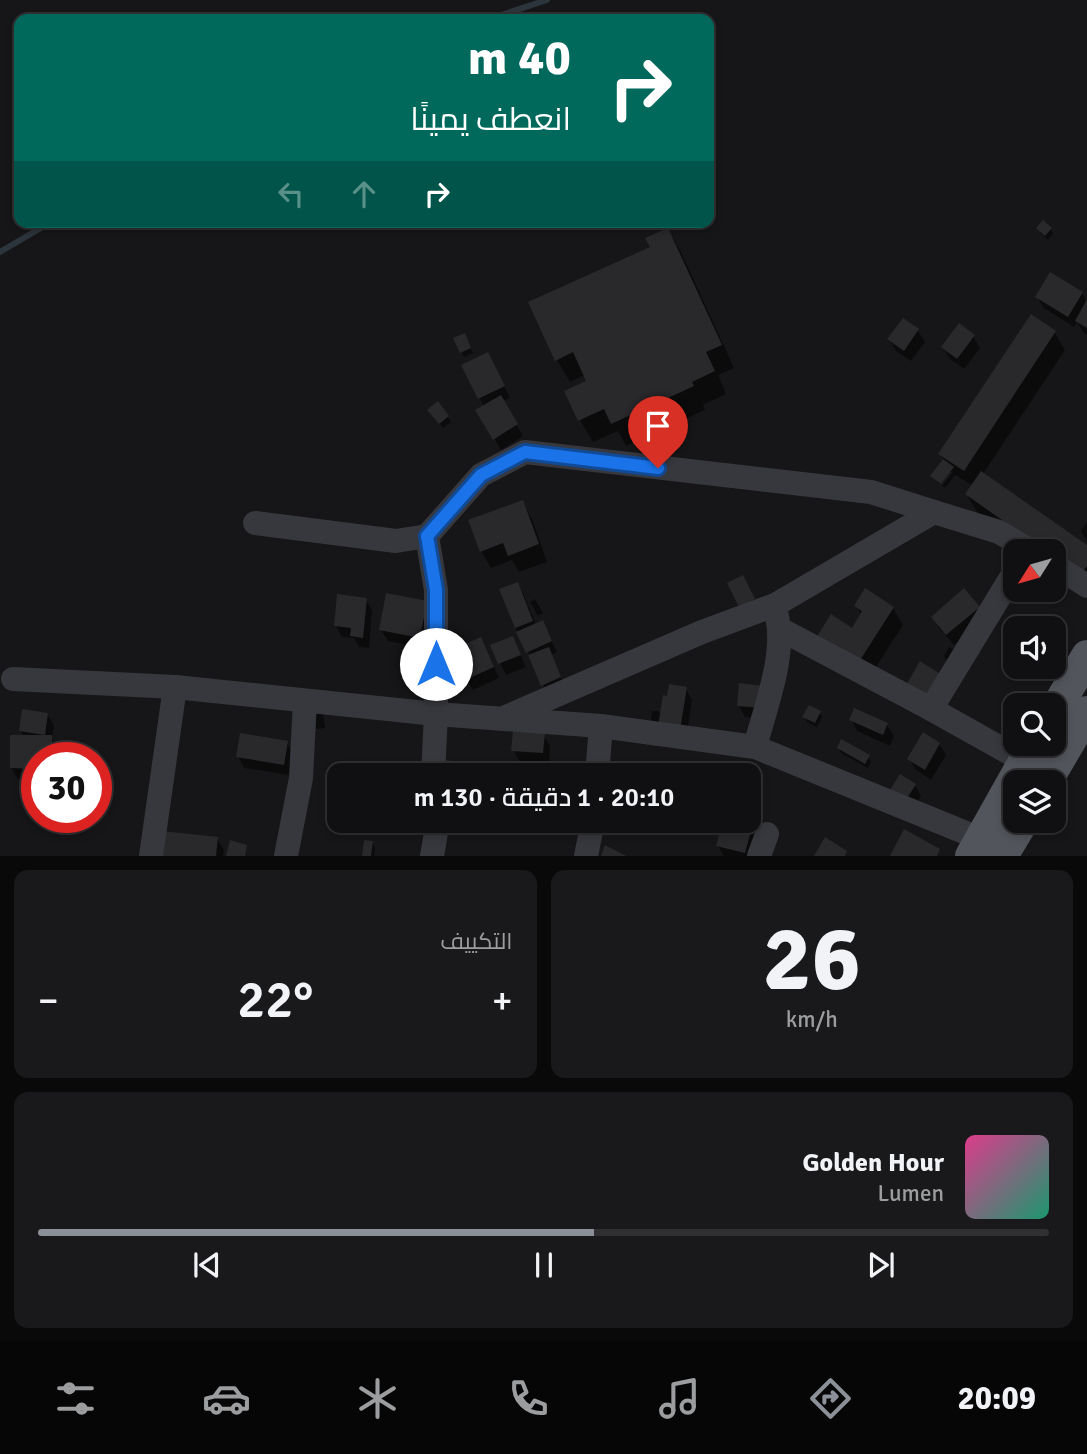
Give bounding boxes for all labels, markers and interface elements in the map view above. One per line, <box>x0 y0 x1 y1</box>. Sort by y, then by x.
text: 40 m <box>468 28 571 88</box>
icon: right <box>595 42 686 133</box>
text: انعطف يمينًا <box>410 100 571 139</box>
icon: left <box>272 175 310 213</box>
icon: ahead <box>345 175 383 213</box>
icon: right <box>418 175 456 213</box>
pin <box>628 396 688 468</box>
icon: arrive <box>639 407 677 445</box>
north arrow <box>1003 539 1066 602</box>
map controls <box>1003 539 1066 833</box>
button: sound <box>1003 616 1066 679</box>
position arrow <box>399 627 473 701</box>
button: search <box>1003 693 1066 756</box>
speed limit sign: 30 <box>21 742 112 833</box>
button: layers <box>1003 770 1066 833</box>
text: 20:10 · 1 دقيقة · 130 m <box>414 782 674 814</box>
text: 26 <box>763 903 861 1016</box>
text: التكييف <box>440 927 513 956</box>
text: 22° <box>237 968 313 1032</box>
text: − <box>38 977 59 1024</box>
text: + <box>492 977 512 1024</box>
text: km/h <box>786 1005 838 1034</box>
text: Golden Hour <box>803 1147 944 1179</box>
text: Lumen <box>878 1179 944 1208</box>
icon: previous <box>188 1246 226 1284</box>
icon: pause <box>525 1246 563 1284</box>
icon: next <box>862 1246 900 1284</box>
icon: filters <box>51 1374 100 1423</box>
icon: car <box>202 1374 251 1423</box>
icon: climate <box>353 1374 402 1423</box>
icon: phone <box>504 1374 553 1423</box>
icon: music <box>655 1374 704 1423</box>
icon: directions <box>806 1374 855 1423</box>
text: 20:09 <box>957 1379 1036 1418</box>

